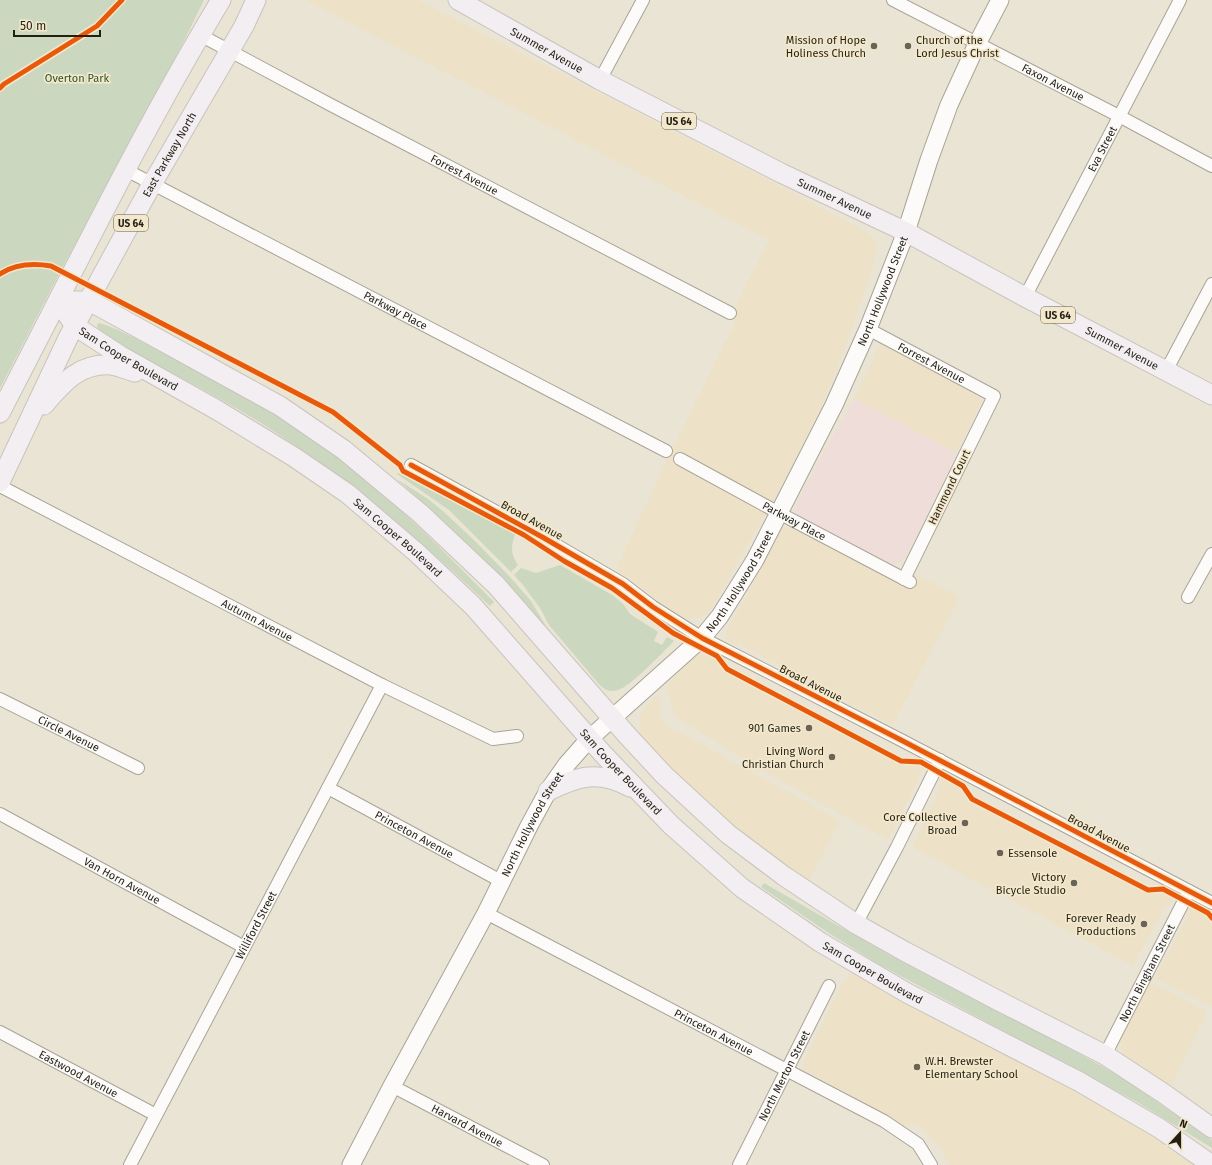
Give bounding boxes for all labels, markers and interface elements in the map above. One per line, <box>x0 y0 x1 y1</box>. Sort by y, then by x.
scale bar <box>14 12 100 38</box>
text: 50 m <box>20 19 46 33</box>
street label: Summer Avenue <box>508 25 585 76</box>
place label: Mission of Hope Holiness Church <box>786 34 866 60</box>
place label: Church of the Lord Jesus Christ <box>916 34 999 60</box>
marker: Mission of Hope Holiness Church <box>869 41 879 51</box>
marker: Church of the Lord Jesus Christ <box>903 41 913 51</box>
street label: Faxon Avenue <box>1020 61 1086 104</box>
park label: Overton Park <box>45 72 110 85</box>
street label: East Parkway North <box>140 110 199 199</box>
road number: US 64 <box>662 113 696 129</box>
street label: Eva Street <box>1085 124 1120 174</box>
street label: Forrest Avenue <box>428 152 500 198</box>
street label: Summer Avenue <box>795 176 874 222</box>
road number: US 64 <box>114 215 148 231</box>
street label: North Hollywood Street <box>855 234 911 348</box>
street label: Parkway Place <box>361 289 430 333</box>
road number: US 64 <box>1041 307 1075 323</box>
street label: Sam Cooper Boulevard <box>76 324 180 394</box>
street label: Summer Avenue <box>1083 324 1161 373</box>
street label: Forrest Avenue <box>896 340 967 386</box>
street label: Hammond Court <box>926 448 973 527</box>
street label: Sam Cooper Boulevard <box>351 496 444 580</box>
street label: Broad Avenue <box>498 498 565 543</box>
street label: Parkway Place <box>760 499 828 544</box>
street label: North Hollywood Street <box>703 528 776 635</box>
street label: Autumn Avenue <box>219 597 295 644</box>
street label: Broad Avenue <box>777 662 844 705</box>
street label: Circle Avenue <box>36 713 102 755</box>
place label: 901 Games <box>748 722 801 735</box>
marker: 901 Games <box>804 723 814 733</box>
street label: Sam Cooper Boulevard <box>577 726 664 818</box>
place label: Living Word Christian Church <box>742 745 824 771</box>
marker: Living Word Christian Church <box>827 752 837 762</box>
street label: North Hollywood Street <box>499 770 566 879</box>
street label: Princeton Avenue <box>373 808 456 861</box>
place label: Core Collective Broad <box>883 811 957 837</box>
street label: Broad Avenue <box>1065 812 1132 855</box>
marker: Core Collective Broad <box>960 818 970 828</box>
place label: Essensole <box>1008 847 1057 860</box>
marker: Essensole <box>995 848 1005 858</box>
street label: Van Horn Avenue <box>81 855 162 907</box>
place label: Victory Bicycle Studio <box>996 871 1067 897</box>
marker: Victory Bicycle Studio <box>1069 878 1079 888</box>
street label: Williford Street <box>233 889 280 962</box>
place label: Forever Ready Productions <box>1066 912 1137 938</box>
marker: Forever Ready Productions <box>1139 919 1149 929</box>
street label: North Bingham Street <box>1117 922 1178 1024</box>
street label: Sam Cooper Boulevard <box>820 939 925 1007</box>
street label: Princeton Avenue <box>672 1007 755 1058</box>
street label: North Merton Street <box>756 1028 813 1123</box>
street label: Eastwood Avenue <box>37 1048 120 1101</box>
place label: W.H. Brewster Elementary School <box>925 1055 1018 1081</box>
marker: W.H. Brewster Elementary School <box>912 1062 922 1072</box>
street label: Harvard Avenue <box>429 1102 505 1150</box>
north arrow <box>1160 1113 1200 1153</box>
text: N <box>1178 1117 1189 1132</box>

